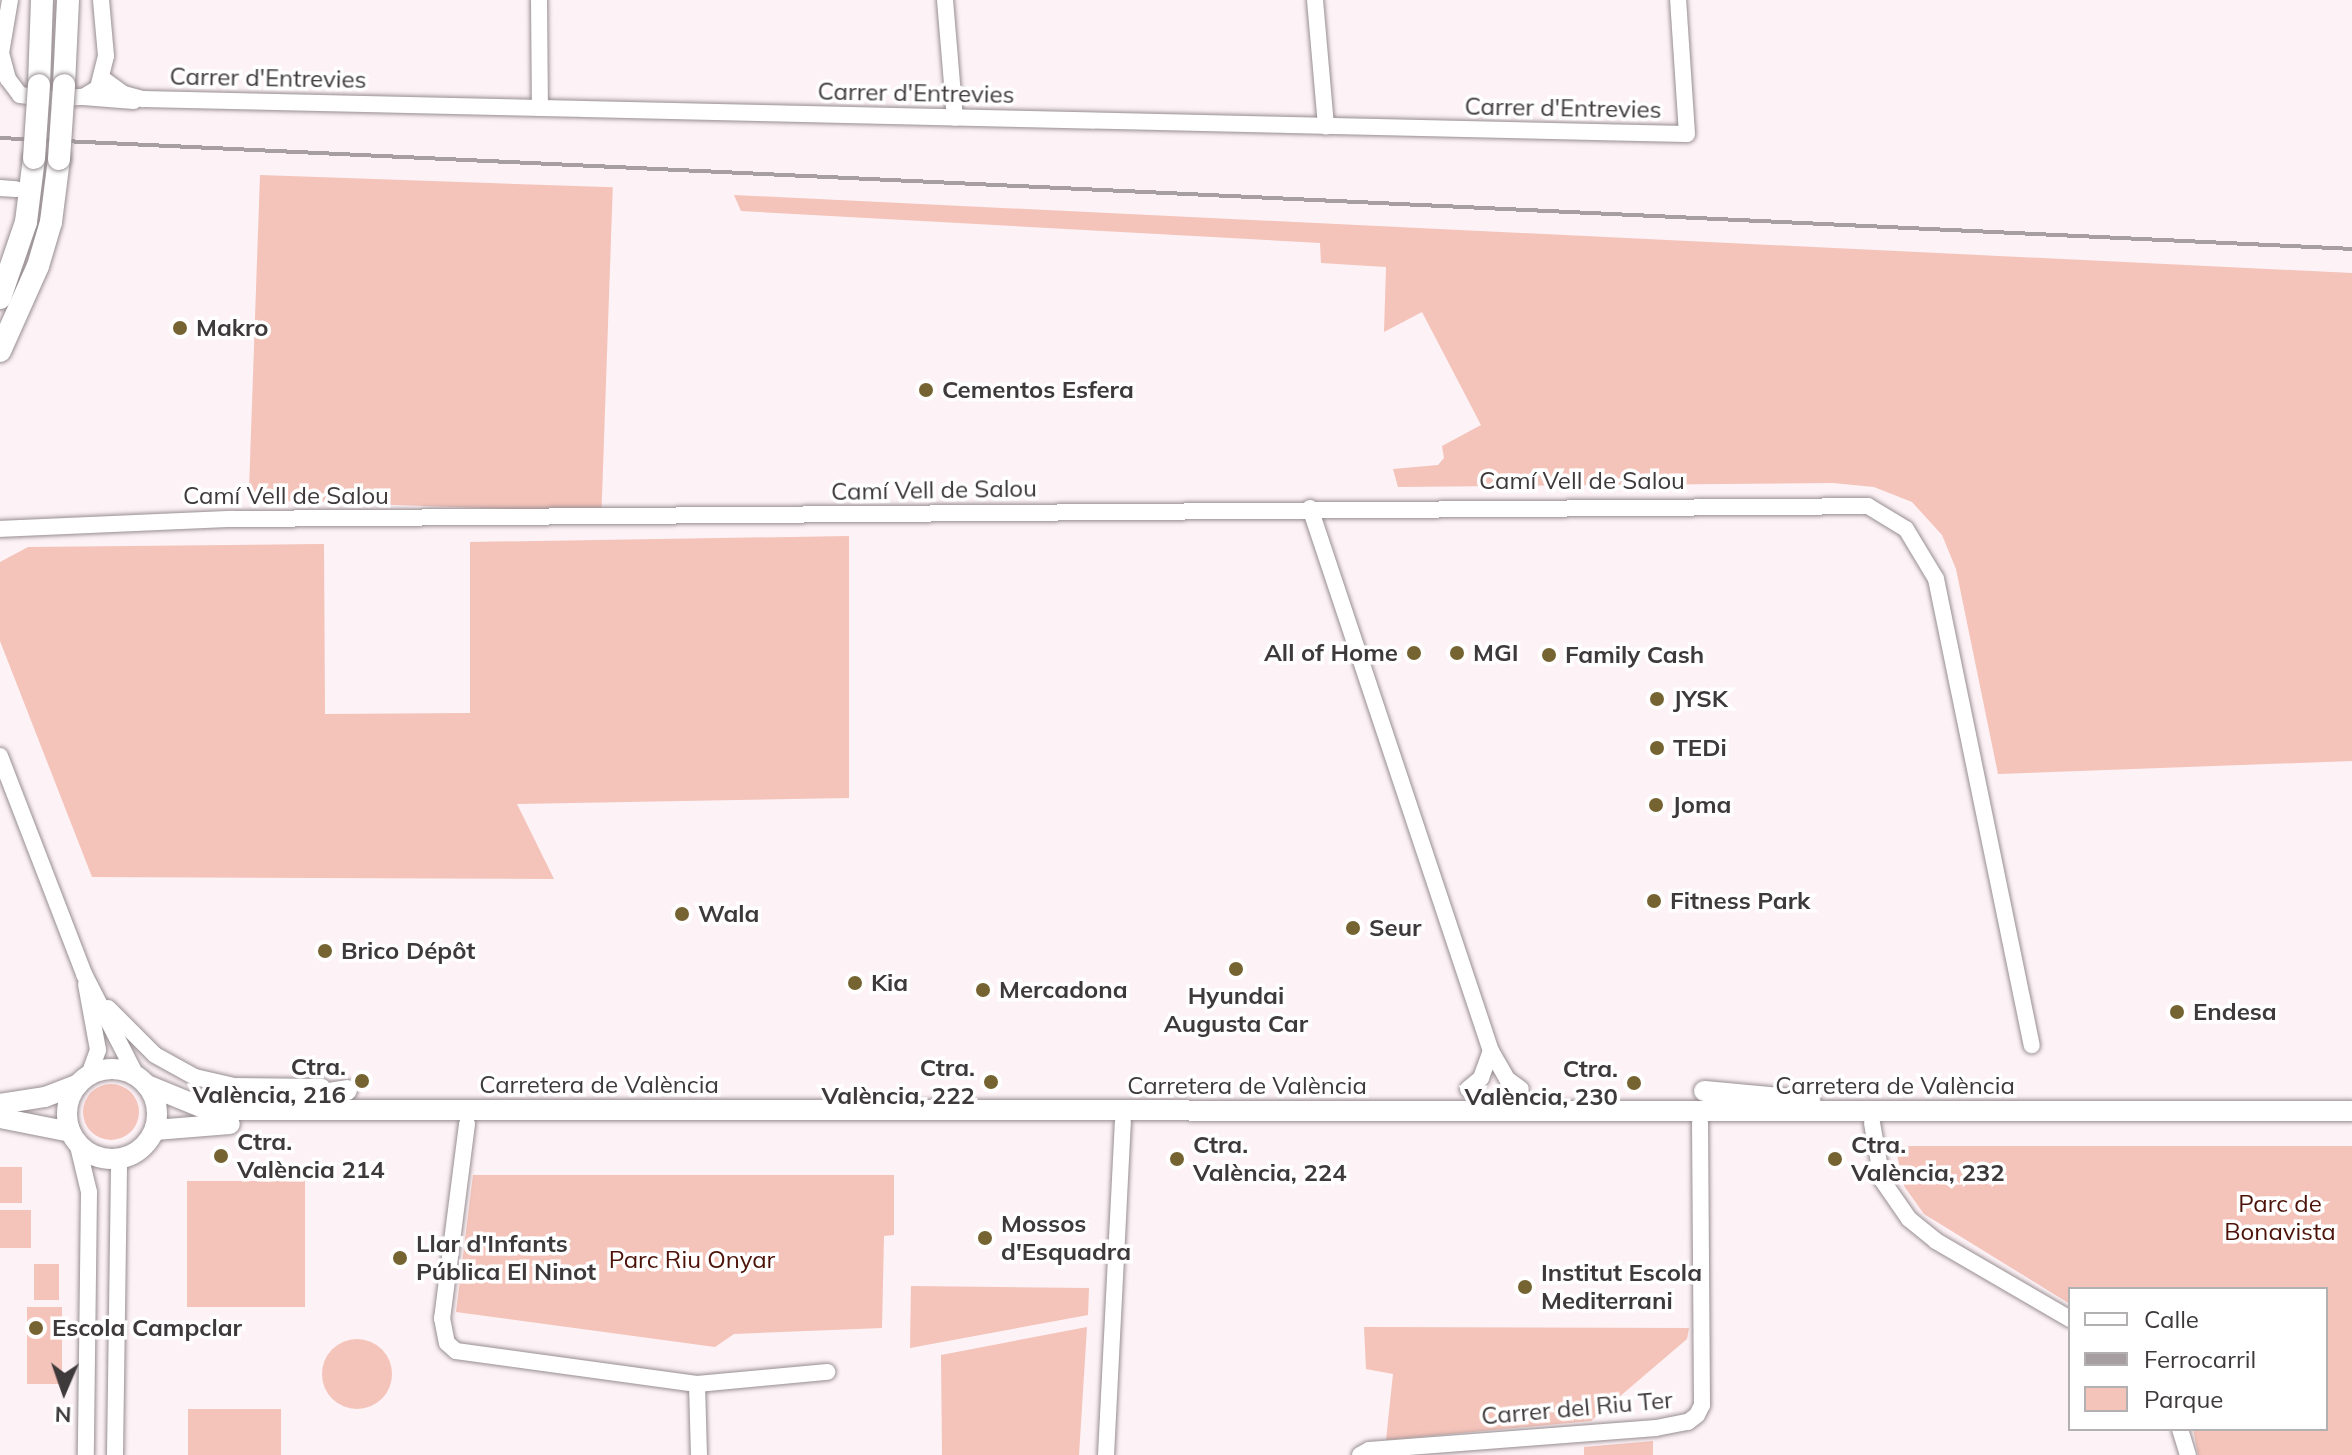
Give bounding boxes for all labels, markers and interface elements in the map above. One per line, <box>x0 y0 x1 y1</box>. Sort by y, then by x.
street label: Carrer d'Entrevies <box>169 62 367 94</box>
street label: Carrer d'Entrevies <box>817 77 1015 109</box>
street label: Carrer d'Entrevies <box>1464 92 1662 124</box>
place label: Makro <box>196 314 268 342</box>
marker: Makro <box>171 319 189 337</box>
place label: Cementos Esfera <box>942 376 1134 404</box>
marker: Cementos Esfera <box>917 381 935 399</box>
street label: Camí Vell de Salou <box>1479 467 1685 495</box>
street label: Camí Vell de Salou <box>831 474 1037 506</box>
street label: Camí Vell de Salou <box>183 482 389 510</box>
place label: All of Home <box>1264 639 1398 667</box>
place label: MGI <box>1473 639 1518 667</box>
place label: Family Cash <box>1565 641 1704 669</box>
marker: All of Home <box>1405 644 1423 662</box>
marker: MGI <box>1448 644 1466 662</box>
marker: Family Cash <box>1540 646 1558 664</box>
place label: JYSK <box>1673 685 1728 713</box>
marker: JYSK <box>1648 690 1666 708</box>
place label: TEDi <box>1673 734 1727 762</box>
marker: TEDi <box>1648 739 1666 757</box>
place label: Joma <box>1672 791 1731 819</box>
marker: Joma <box>1647 796 1665 814</box>
place label: Fitness Park <box>1670 887 1810 915</box>
marker: Fitness Park <box>1645 892 1663 910</box>
place label: Wala <box>698 900 759 928</box>
marker: Wala <box>673 905 691 923</box>
place label: Seur <box>1369 914 1421 942</box>
marker: Seur <box>1344 919 1362 937</box>
place label: Brico Dépôt <box>341 937 475 965</box>
marker: Brico Dépôt <box>316 942 334 960</box>
marker: Hyundai Augusta Car <box>1227 960 1245 978</box>
place label: Kia <box>871 969 908 997</box>
marker: Kia <box>846 974 864 992</box>
place label: Mercadona <box>999 976 1128 1004</box>
marker: Mercadona <box>974 981 992 999</box>
place label: Hyundai Augusta Car <box>1164 982 1308 1038</box>
place label: Endesa <box>2193 998 2277 1026</box>
marker: Endesa <box>2168 1003 2186 1021</box>
place label: Ctra. València, 216 <box>192 1053 346 1109</box>
place label: Ctra. València, 222 <box>821 1054 975 1110</box>
place label: Ctra. València, 230 <box>1464 1055 1618 1111</box>
street label: Carretera de València <box>479 1071 719 1099</box>
marker: Ctra. València, 216 <box>353 1072 371 1090</box>
street label: Carretera de València <box>1127 1072 1367 1100</box>
street label: Carretera de València <box>1775 1072 2015 1100</box>
marker: Ctra. València, 222 <box>982 1073 1000 1091</box>
marker: Ctra. València, 230 <box>1625 1074 1643 1092</box>
place label: Ctra. València 214 <box>237 1128 385 1184</box>
place label: Ctra. València, 224 <box>1193 1131 1347 1187</box>
place label: Ctra. València, 232 <box>1851 1131 2005 1187</box>
marker: Ctra. València 214 <box>212 1147 230 1165</box>
marker: Ctra. València, 224 <box>1168 1150 1186 1168</box>
marker: Ctra. València, 232 <box>1826 1150 1844 1168</box>
park label: Parc de Bonavista <box>2224 1190 2336 1246</box>
place label: Mossos d'Esquadra <box>1001 1210 1131 1266</box>
marker: Mossos d'Esquadra <box>976 1229 994 1247</box>
place label: Llar d'Infants Pública El Ninot <box>416 1230 596 1286</box>
park label: Parc Riu Onyar <box>609 1246 775 1274</box>
marker: Llar d'Infants Pública El Ninot <box>391 1249 409 1267</box>
place label: Institut Escola Mediterrani <box>1541 1259 1702 1315</box>
marker: Institut Escola Mediterrani <box>1516 1278 1534 1296</box>
legend <box>2068 1287 2328 1431</box>
text: Calle <box>2144 1304 2199 1334</box>
place label: Escola Campclar <box>52 1314 242 1342</box>
marker: Escola Campclar <box>27 1319 45 1337</box>
text: Ferrocarril <box>2144 1344 2256 1374</box>
north arrow <box>24 1351 104 1431</box>
text: Parque <box>2144 1384 2223 1414</box>
street label: Carrer del Riu Ter <box>1480 1385 1674 1431</box>
text: N <box>54 1401 72 1429</box>

